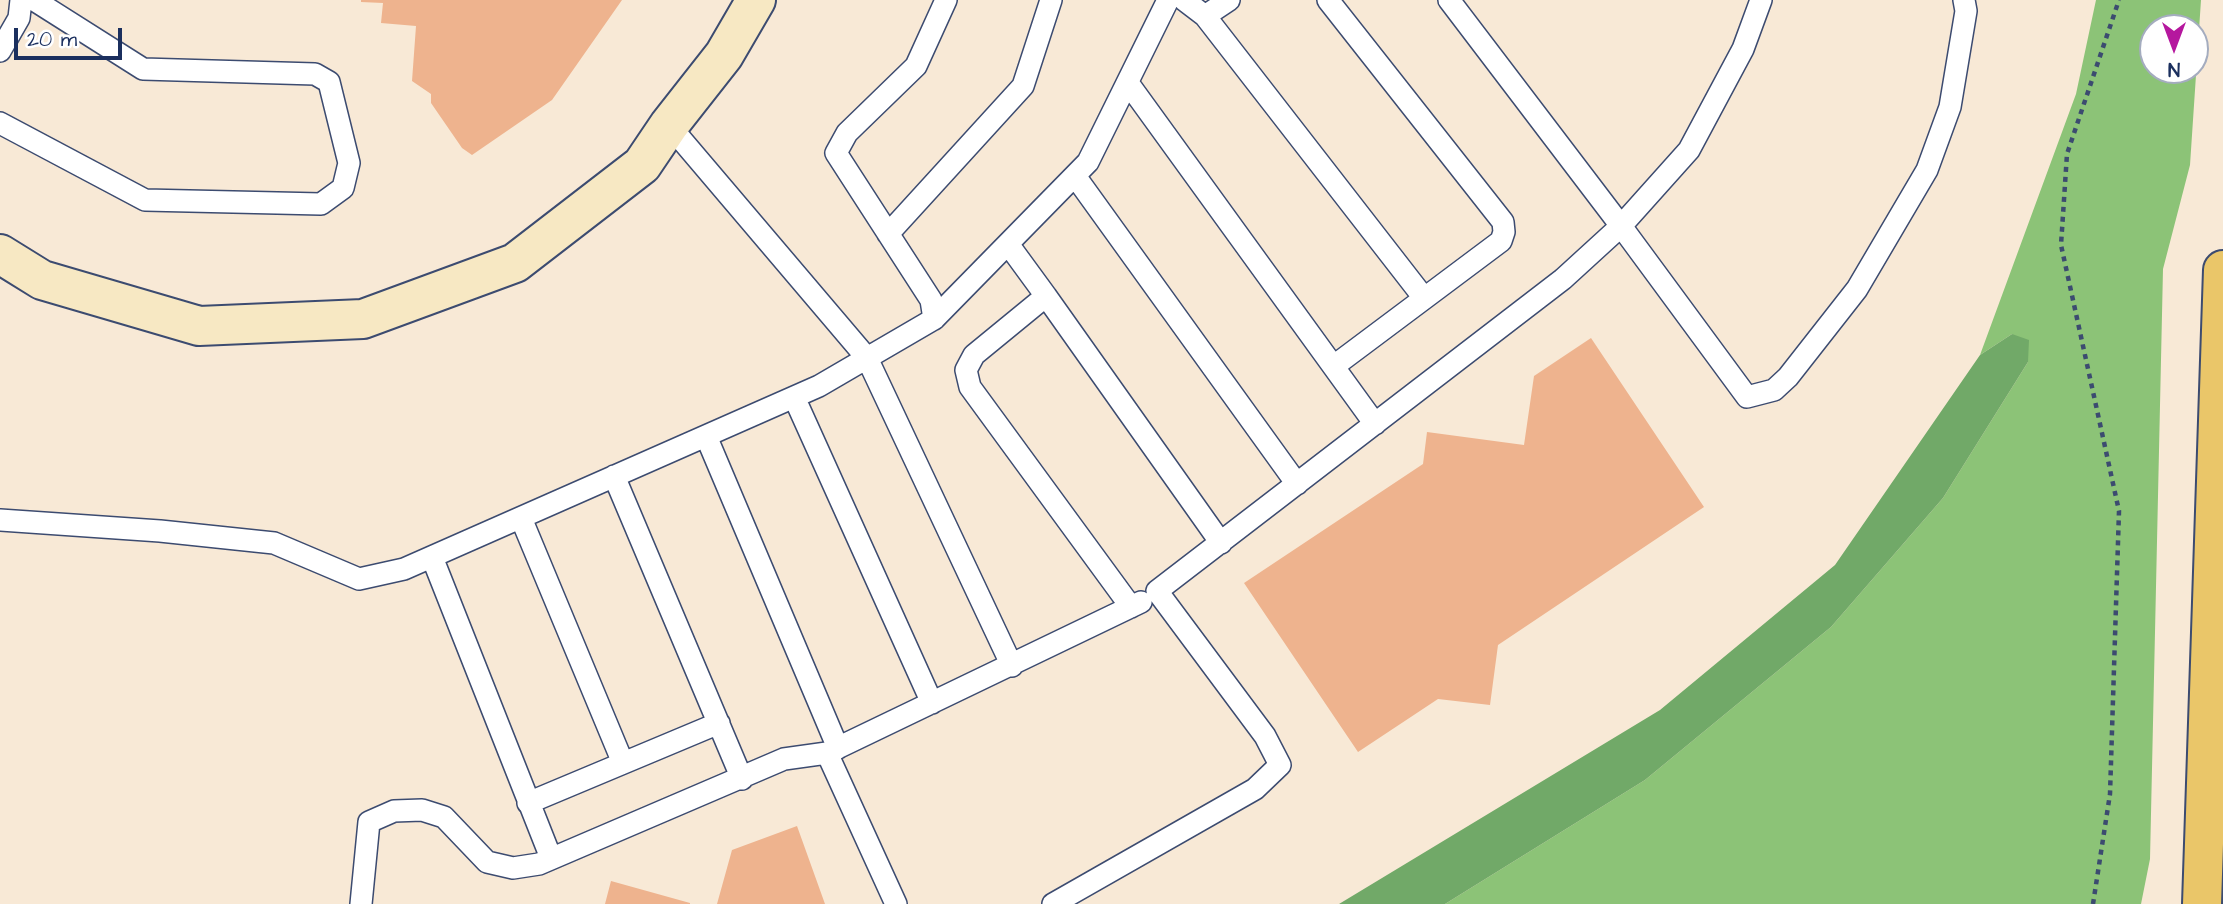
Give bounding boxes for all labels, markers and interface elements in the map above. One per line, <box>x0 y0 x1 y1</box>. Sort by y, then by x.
scale bar <box>18 14 126 58</box>
north arrow <box>2139 14 2209 84</box>
text: 20 m <box>27 25 77 54</box>
text: N <box>2168 55 2180 82</box>

